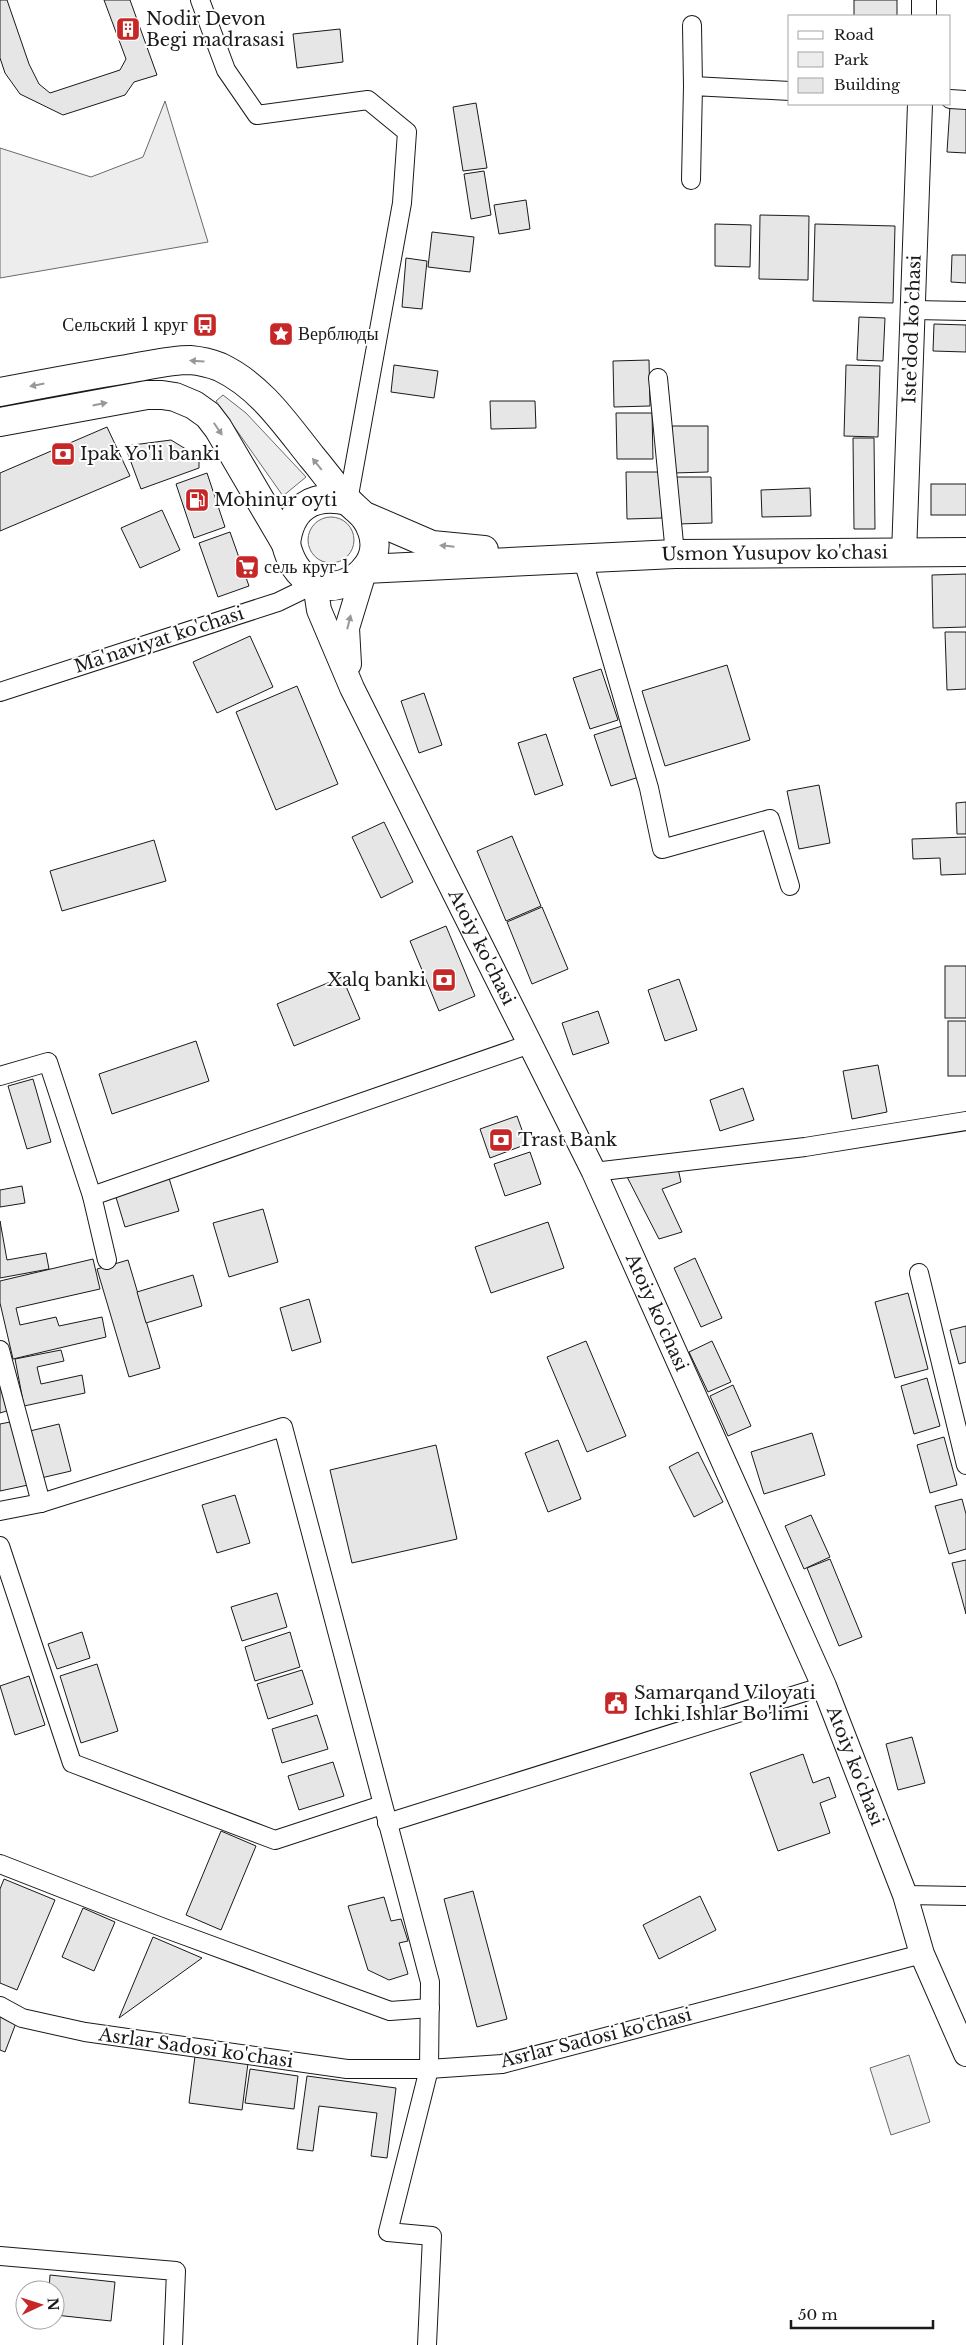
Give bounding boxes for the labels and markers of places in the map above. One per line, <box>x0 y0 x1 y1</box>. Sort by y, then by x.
place label: Nodir Devon Begi madrasasi <box>146 8 285 51</box>
building icon: Nodir Devon Begi madrasasi <box>115 16 141 42</box>
bus stop icon: Сельский 1 круг <box>192 312 218 338</box>
place label: Сельский 1 круг <box>62 314 188 336</box>
place icon: Верблюды <box>268 321 294 347</box>
place label: Верблюды <box>298 323 378 345</box>
bank icon: Ipak Yo'li banki <box>50 441 76 467</box>
place label: Ipak Yo'li banki <box>80 443 220 465</box>
fuel station icon: Mohinur oyti <box>184 487 210 513</box>
place label: Mohinur oyti <box>214 489 337 511</box>
supermarket icon: сель круг 1 <box>234 554 260 580</box>
place label: сель круг 1 <box>264 556 350 578</box>
bank icon: Xalq banki <box>431 967 457 993</box>
place label: Xalq banki <box>327 969 426 991</box>
bank icon: Trast Bank <box>488 1127 514 1153</box>
place label: Trast Bank <box>518 1129 617 1151</box>
place label: Samarqand Viloyati Ichki Ishlar Bo'limi <box>634 1682 816 1725</box>
public building icon: Samarqand Viloyati Ichki Ishlar Bo'limi <box>603 1690 629 1716</box>

